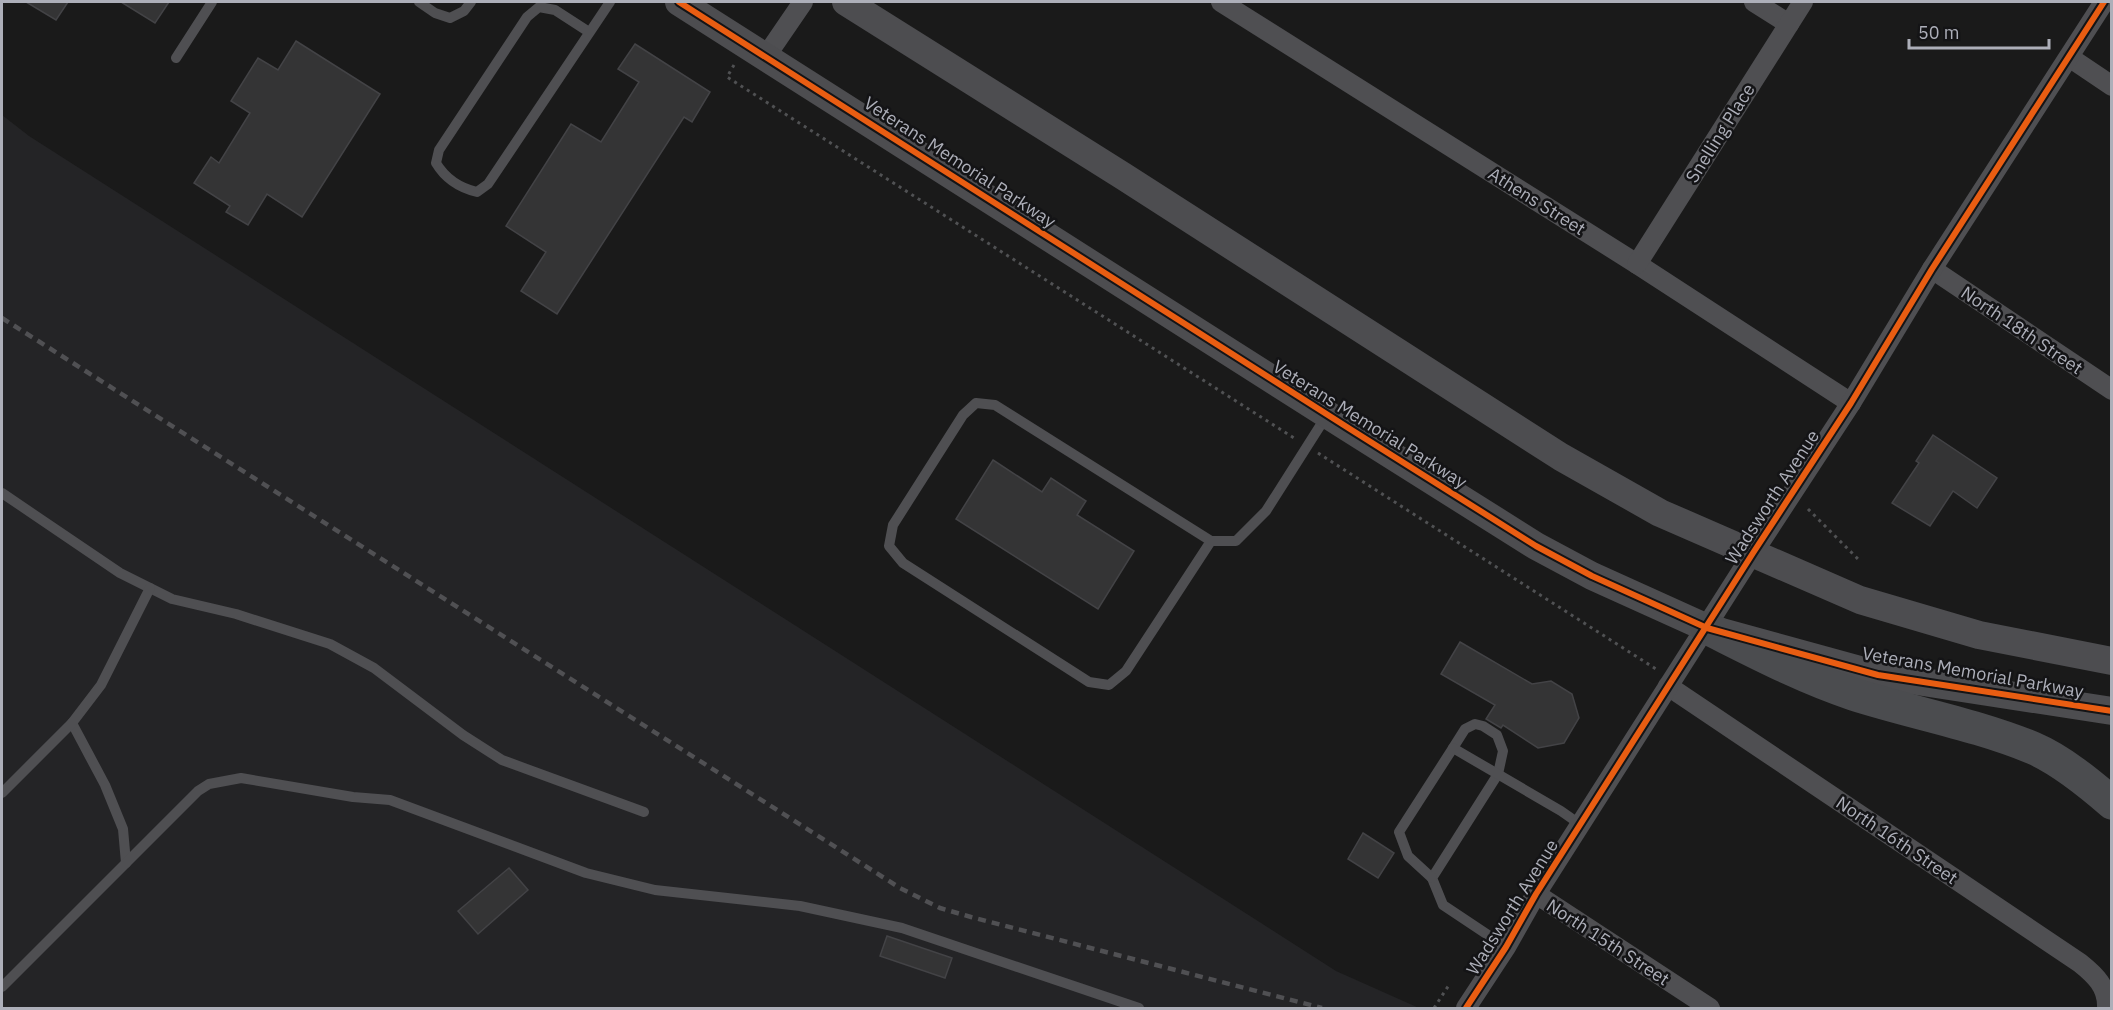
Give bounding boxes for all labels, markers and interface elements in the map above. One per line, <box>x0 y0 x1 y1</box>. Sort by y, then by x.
scale bar <box>1909 12 2048 50</box>
text: 50 m <box>1918 21 1960 44</box>
street label: Snelling Place <box>1680 79 1760 187</box>
street label: Veterans Memorial Parkway <box>860 91 1060 233</box>
street label: Athens Street <box>1484 162 1590 240</box>
street label: North 18th Street <box>1957 281 2087 379</box>
street label: Veterans Memorial Parkway <box>1269 355 1471 493</box>
street label: Wadsworth Avenue <box>1720 425 1824 569</box>
street label: Veterans Memorial Parkway <box>1860 641 2086 703</box>
street label: North 16th Street <box>1832 791 1962 889</box>
street label: Wadsworth Avenue <box>1461 835 1563 979</box>
street label: North 15th Street <box>1542 894 1674 990</box>

